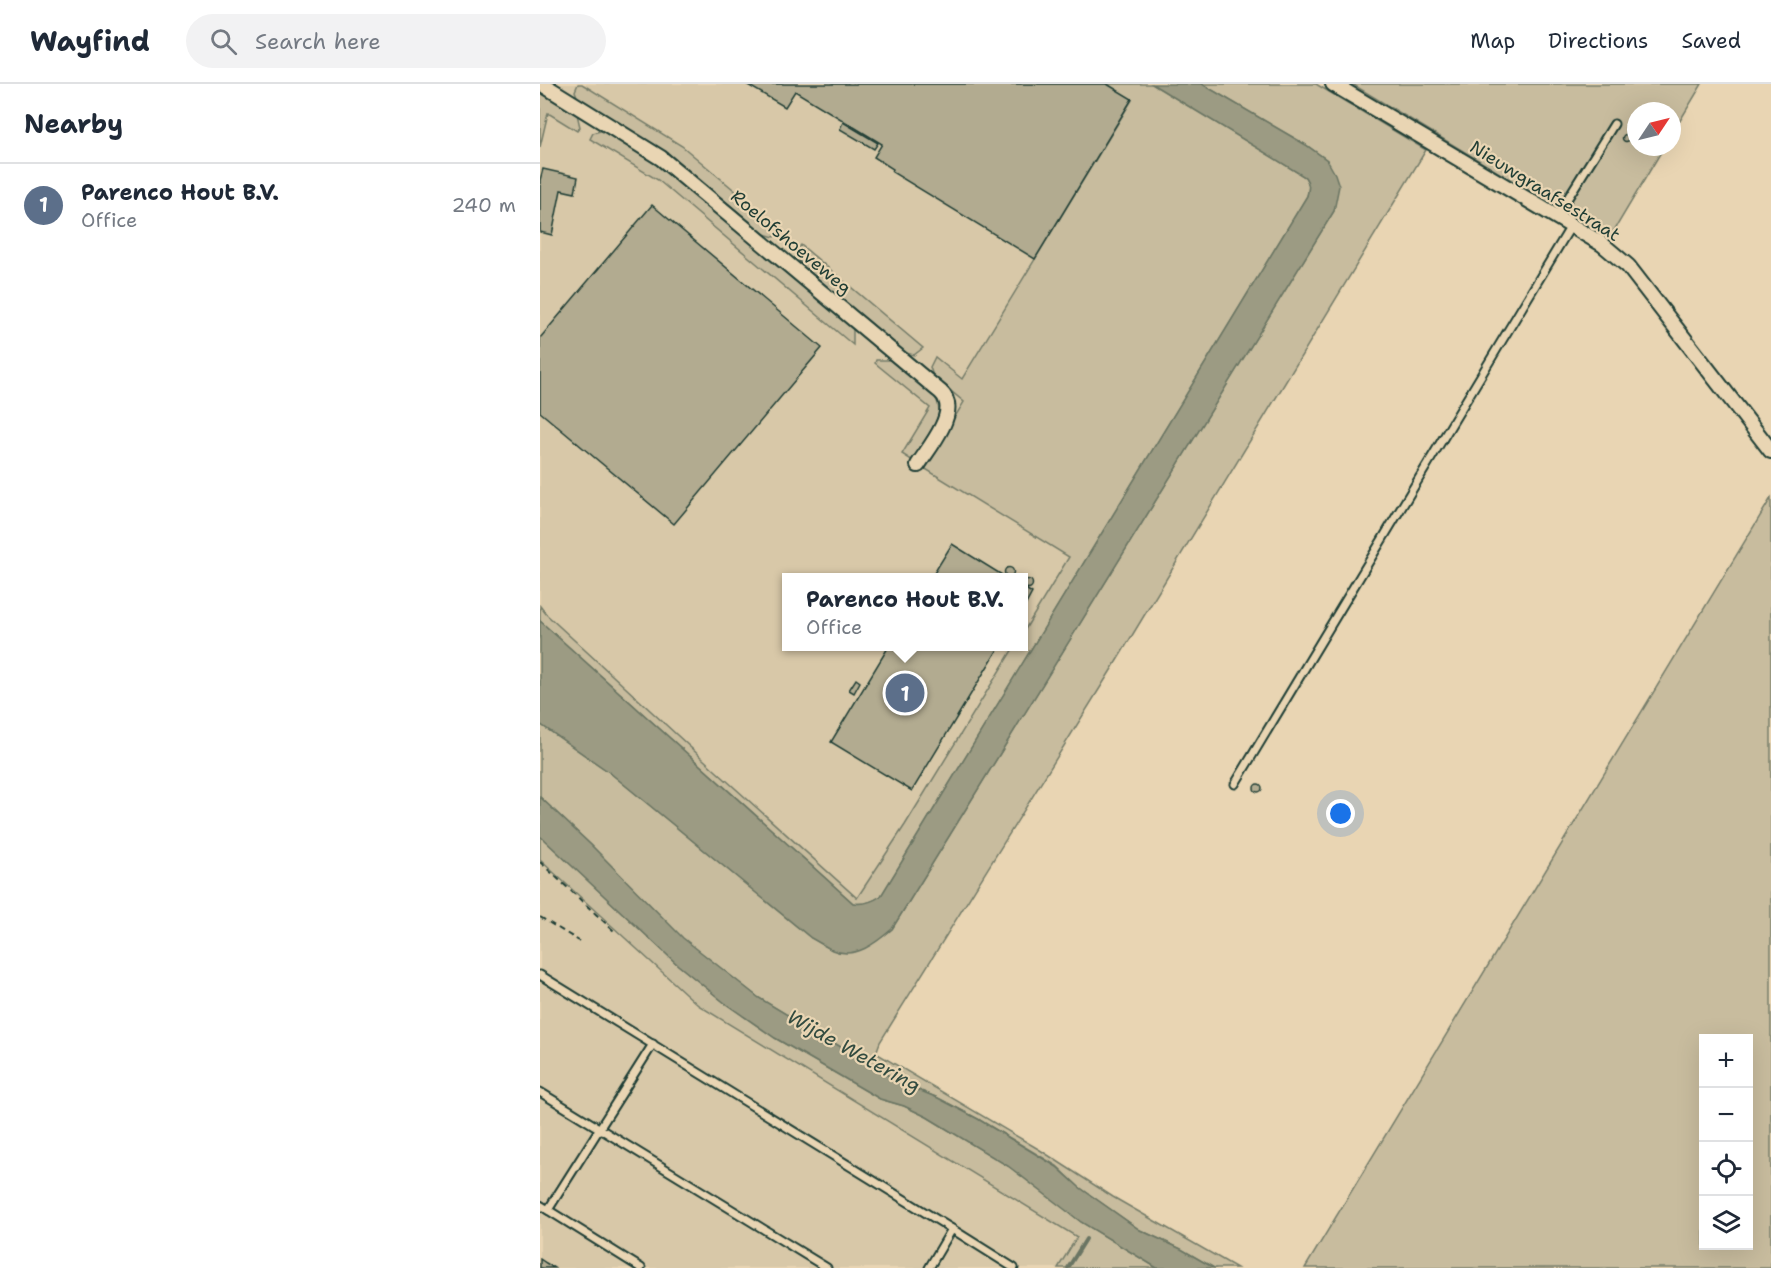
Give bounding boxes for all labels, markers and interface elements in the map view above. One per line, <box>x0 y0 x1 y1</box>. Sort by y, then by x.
search box <box>186 14 606 68</box>
text: Wayfind <box>30 22 150 60</box>
icon: search <box>207 25 240 58</box>
text: Search here <box>255 27 381 56</box>
text: Map <box>1470 27 1515 55</box>
text: Directions <box>1548 27 1648 55</box>
text: Saved <box>1681 27 1741 55</box>
north arrow <box>1627 102 1681 156</box>
text: Nearby <box>24 106 123 141</box>
street label: Nieuwgraafsestraat <box>1465 135 1625 247</box>
text: Parenco Hout B.V. <box>81 178 279 207</box>
street label: Roelofshoeveweg <box>726 184 856 300</box>
text: 1 <box>39 192 48 218</box>
text: 240 m <box>451 192 516 218</box>
text: Office <box>81 207 137 233</box>
popup <box>782 573 1028 651</box>
text: Parenco Hout B.V. <box>806 585 1004 614</box>
text: Office <box>806 614 862 640</box>
pin: 1 <box>886 670 925 716</box>
your location <box>1326 799 1355 828</box>
water label: Wijde Wetering <box>783 1004 925 1098</box>
map controls <box>1699 1034 1753 1250</box>
button: + <box>1699 1034 1753 1088</box>
button: − <box>1699 1088 1753 1142</box>
button: locate <box>1699 1142 1753 1196</box>
button: layers <box>1699 1196 1753 1250</box>

